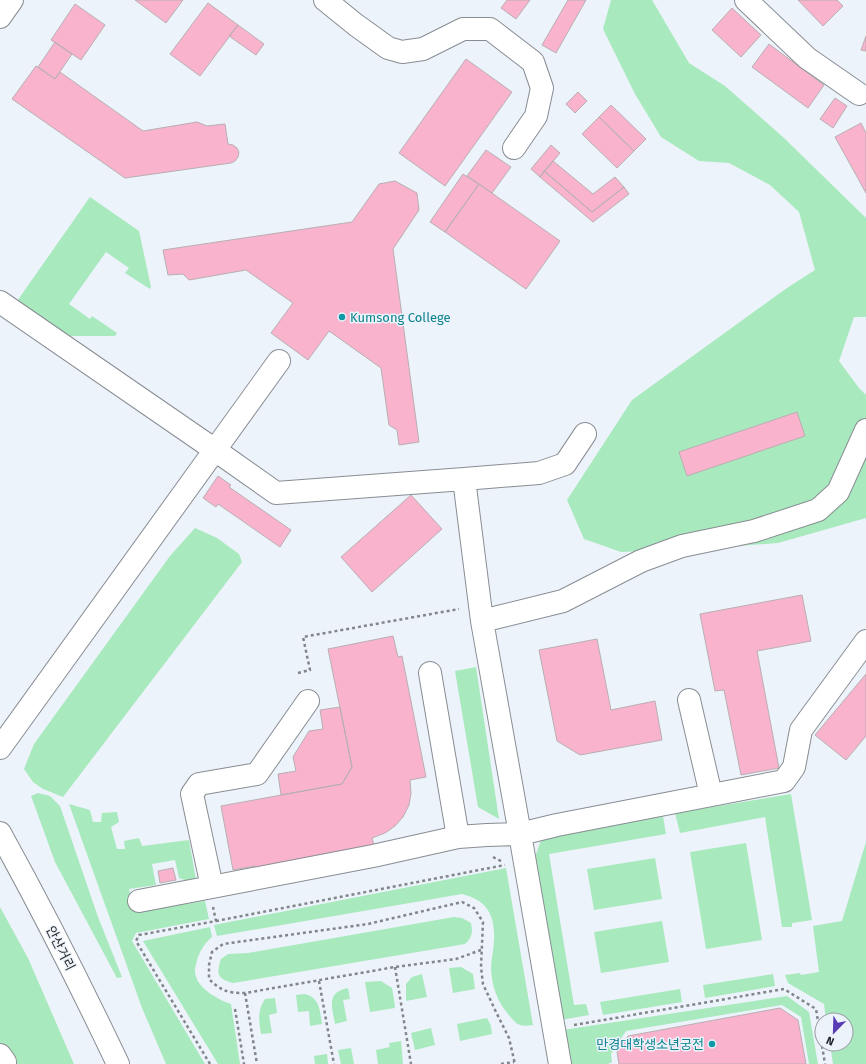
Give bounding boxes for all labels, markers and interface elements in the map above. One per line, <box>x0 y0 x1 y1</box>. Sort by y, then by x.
place label: Kumsong College <box>350 310 451 325</box>
marker: Kumsong College <box>337 312 347 322</box>
street label: 안산거리 <box>43 924 78 973</box>
north arrow <box>814 1012 854 1052</box>
text: N <box>824 1033 836 1048</box>
place label: 만경대학생소년궁전 <box>596 1037 704 1052</box>
marker: 만경대학생소년궁전 <box>707 1039 717 1049</box>

